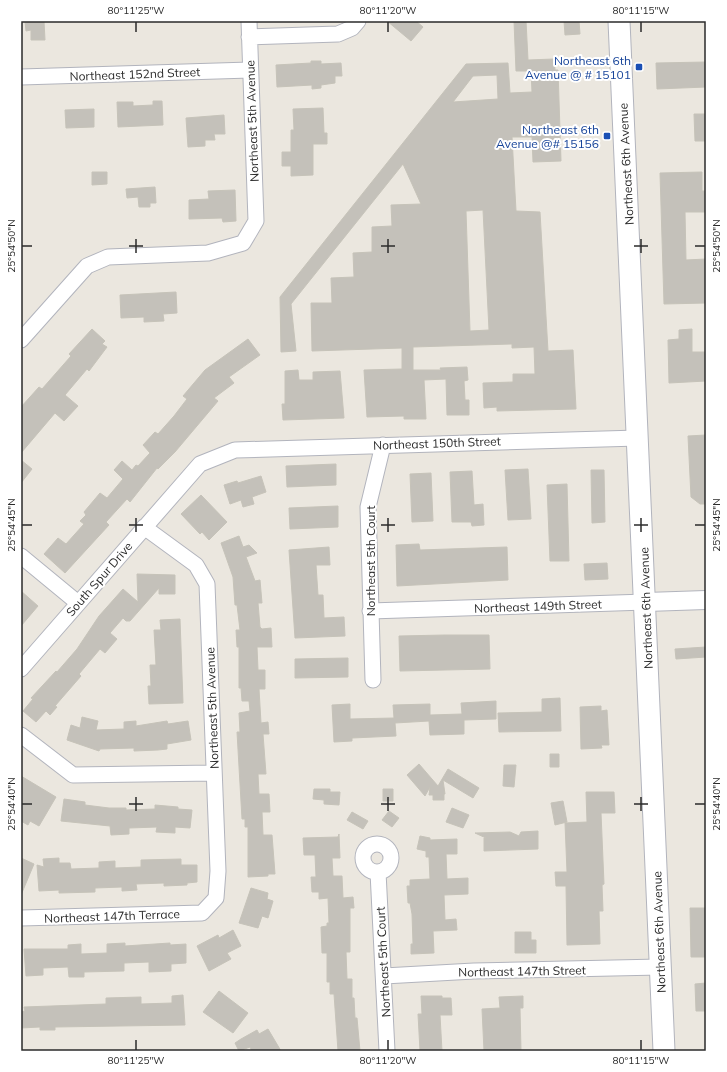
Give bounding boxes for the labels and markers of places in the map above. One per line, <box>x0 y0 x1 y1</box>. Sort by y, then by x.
place label: Northeast 6th Avenue @ # 15101 <box>525 53 631 82</box>
marker: Northeast 6th Avenue @ # 15101 <box>634 62 644 72</box>
place label: Northeast 6th Avenue @# 15156 <box>496 122 599 151</box>
marker: Northeast 6th Avenue @# 15156 <box>602 131 612 141</box>

